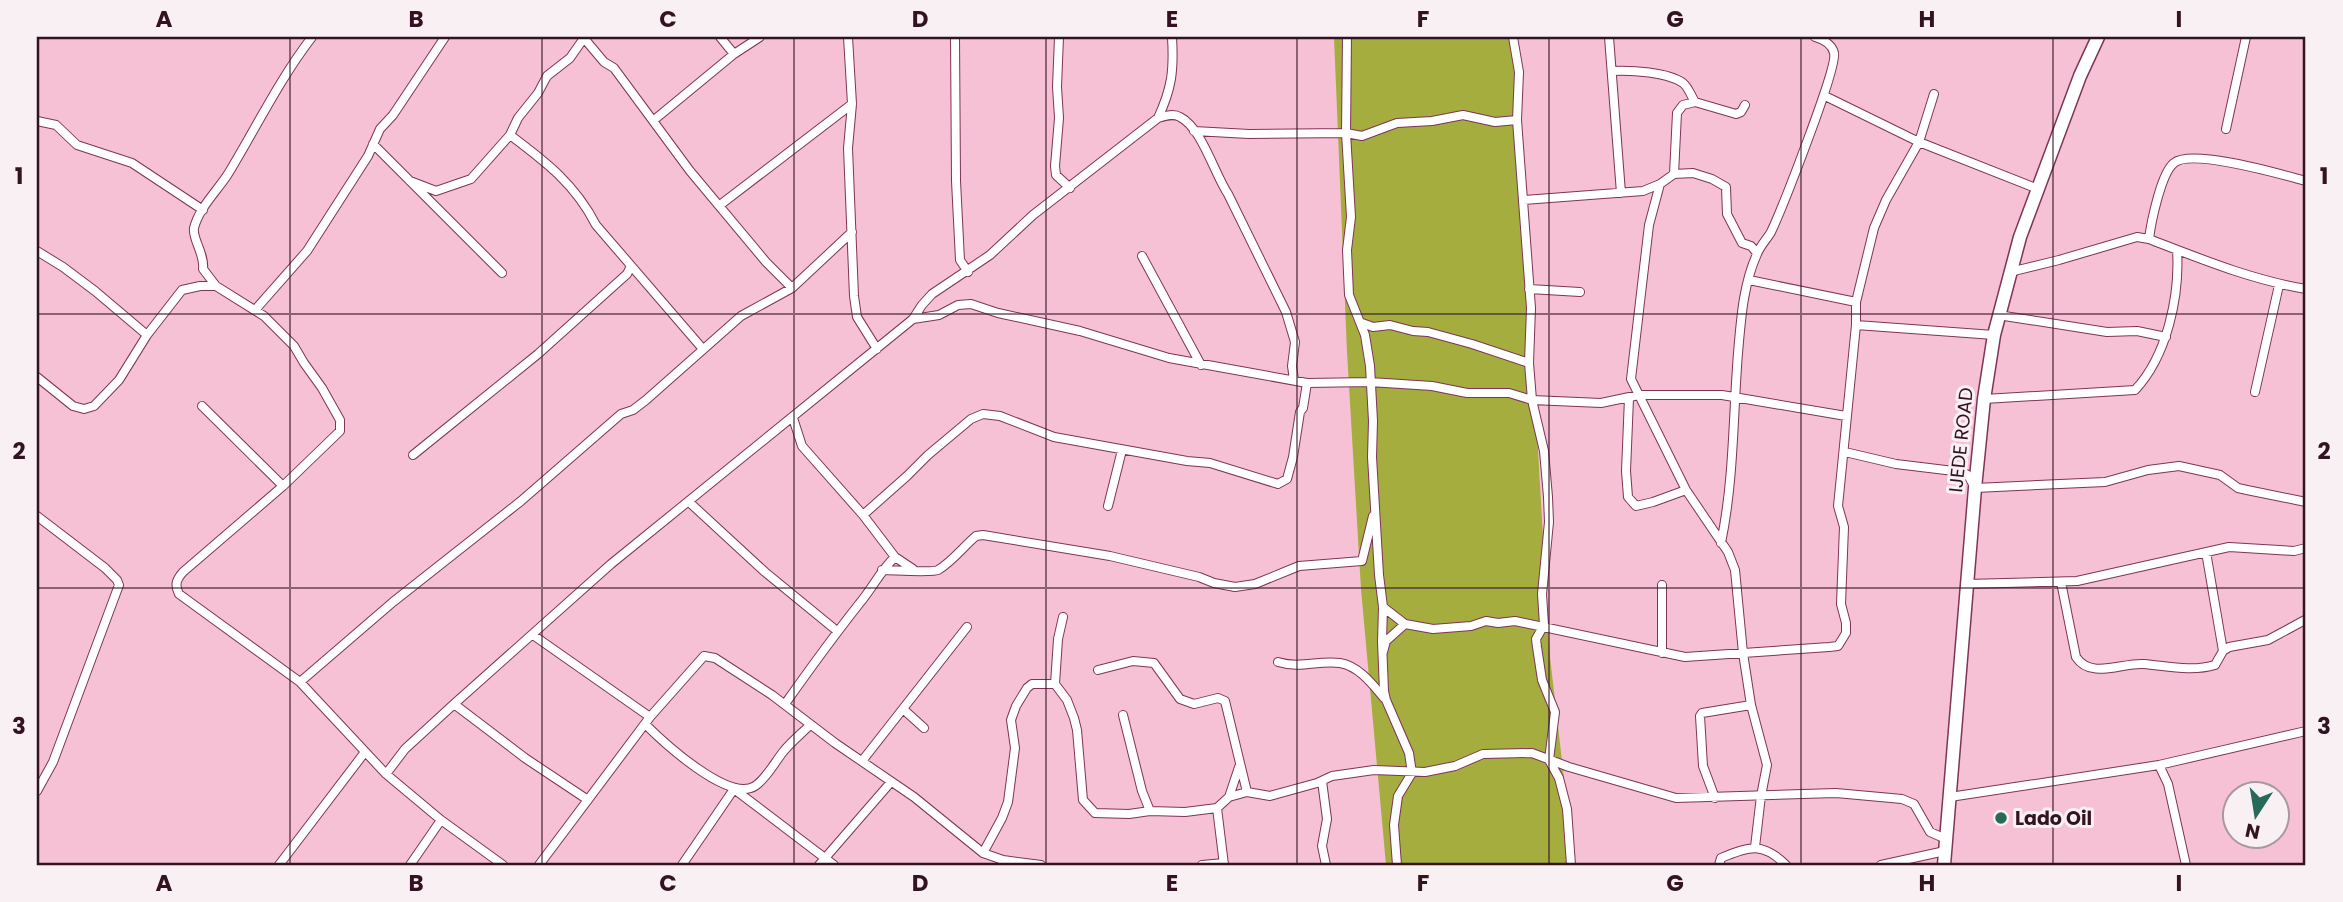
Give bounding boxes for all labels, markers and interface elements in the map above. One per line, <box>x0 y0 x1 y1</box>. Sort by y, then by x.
text: A <box>156 3 173 35</box>
text: B <box>408 3 424 35</box>
text: C <box>659 3 677 35</box>
text: D <box>912 3 928 35</box>
text: E <box>1166 3 1178 35</box>
text: F <box>1417 3 1429 35</box>
text: G <box>1666 3 1684 35</box>
text: H <box>1919 3 1935 35</box>
text: I <box>2176 3 2182 35</box>
text: 1 <box>15 160 23 192</box>
text: 1 <box>2320 160 2328 192</box>
street label: IJEDE ROAD <box>1942 386 1980 494</box>
text: 2 <box>12 435 26 467</box>
text: 2 <box>2317 435 2331 467</box>
text: 3 <box>12 710 26 742</box>
text: 3 <box>2317 710 2331 742</box>
north arrow <box>2220 780 2290 850</box>
place label: Lado Oil <box>2015 805 2092 832</box>
marker: Lado Oil <box>1993 810 2009 826</box>
text: N <box>2243 816 2262 846</box>
text: A <box>156 867 173 899</box>
text: B <box>408 867 424 899</box>
text: C <box>659 867 677 899</box>
text: D <box>912 867 928 899</box>
text: E <box>1166 867 1178 899</box>
text: F <box>1417 867 1429 899</box>
text: G <box>1666 867 1684 899</box>
text: H <box>1919 867 1935 899</box>
text: I <box>2176 867 2182 899</box>

